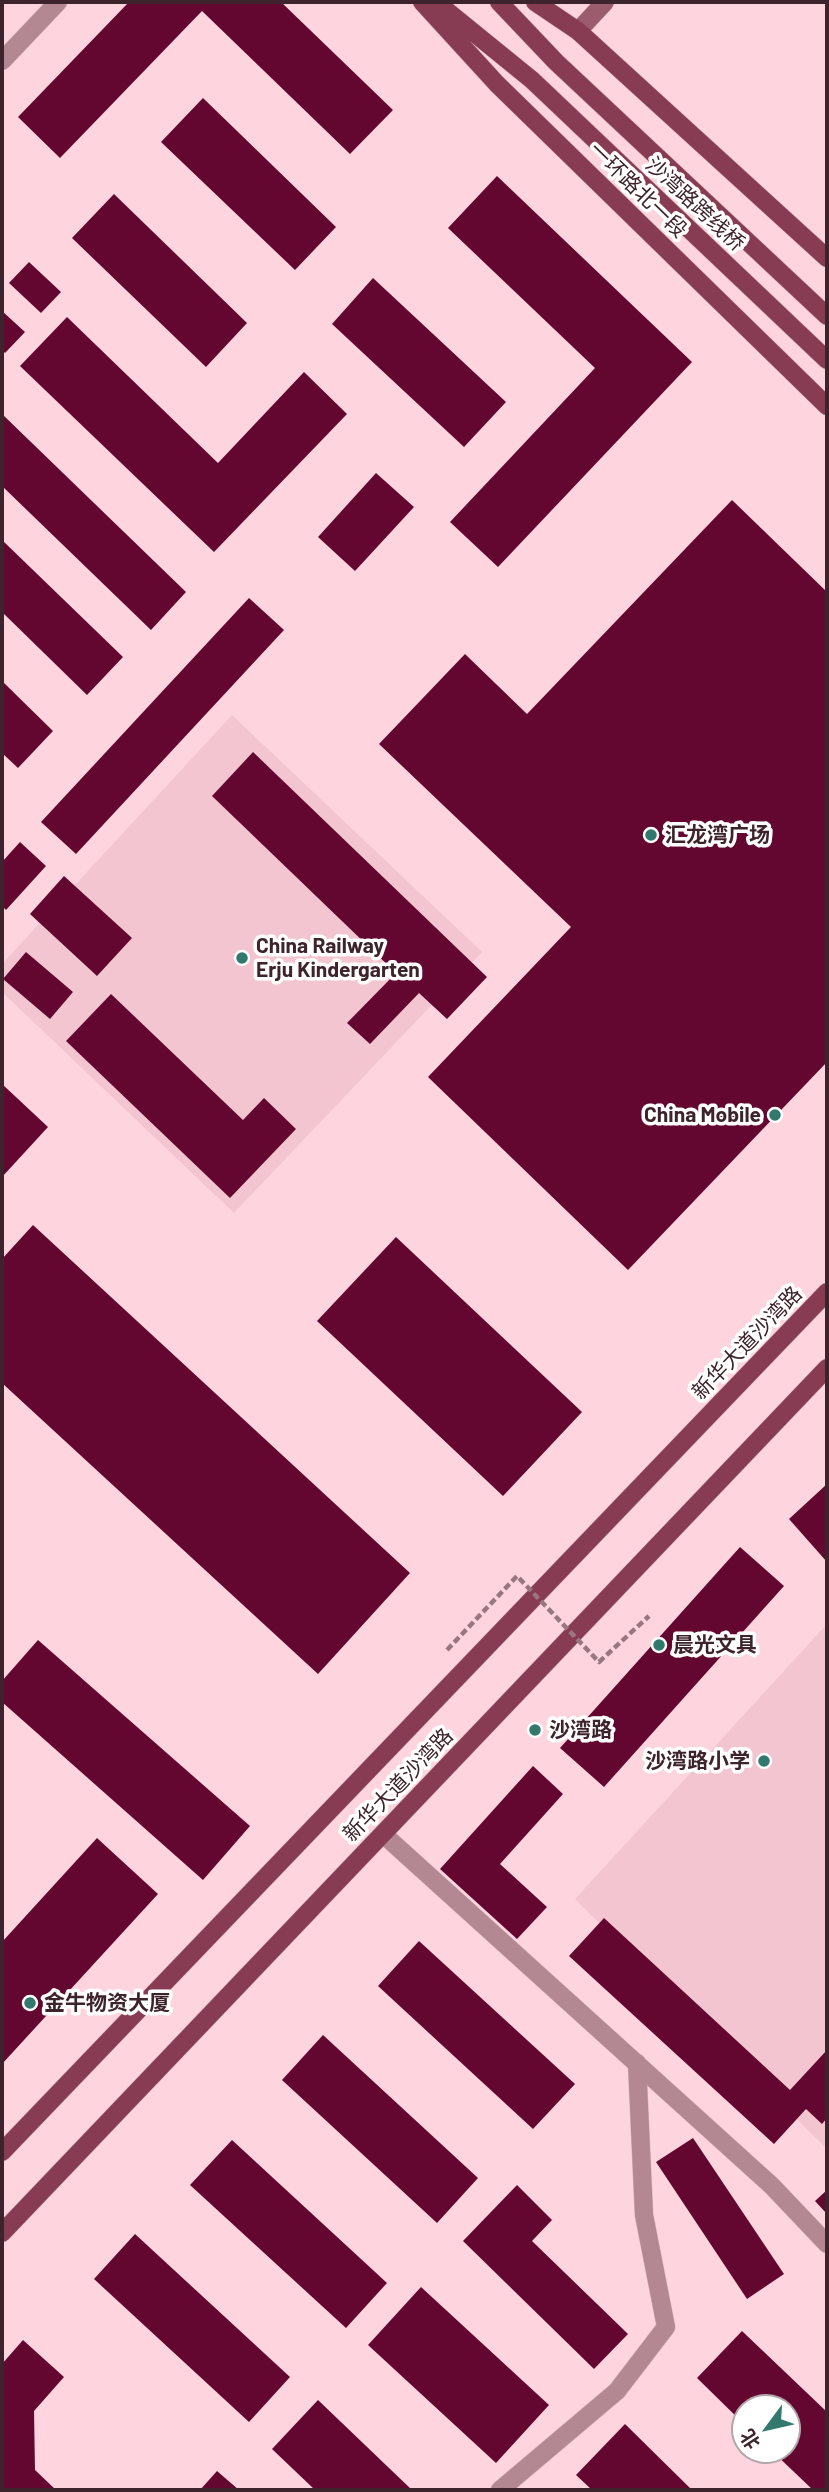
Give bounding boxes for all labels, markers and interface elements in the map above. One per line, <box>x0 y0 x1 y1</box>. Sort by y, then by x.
street label: 一环路北一段 <box>584 137 692 243</box>
street label: 沙湾路跨线桥 <box>640 152 750 256</box>
place label: 汇龙湾广场 <box>665 822 770 848</box>
marker: 汇龙湾广场 <box>643 827 659 843</box>
place label: China Railway Erju Kindergarten <box>256 933 420 983</box>
marker: China Railway Erju Kindergarten <box>234 950 250 966</box>
place label: China Mobile <box>644 1102 761 1128</box>
marker: China Mobile <box>767 1107 783 1123</box>
street label: 新华大道沙湾路 <box>687 1281 807 1405</box>
place label: 晨光文具 <box>673 1632 757 1658</box>
marker: 晨光文具 <box>651 1637 667 1653</box>
place label: 沙湾路 <box>549 1717 612 1743</box>
marker: 沙湾路 <box>527 1722 543 1738</box>
street label: 新华大道沙湾路 <box>338 1723 458 1847</box>
place label: 沙湾路小学 <box>645 1748 750 1774</box>
marker: 沙湾路小学 <box>756 1753 772 1769</box>
place label: 金牛物资大厦 <box>44 1990 170 2016</box>
marker: 金牛物资大厦 <box>22 1995 38 2011</box>
north arrow <box>731 2394 801 2464</box>
text: 北 <box>735 2425 764 2454</box>

